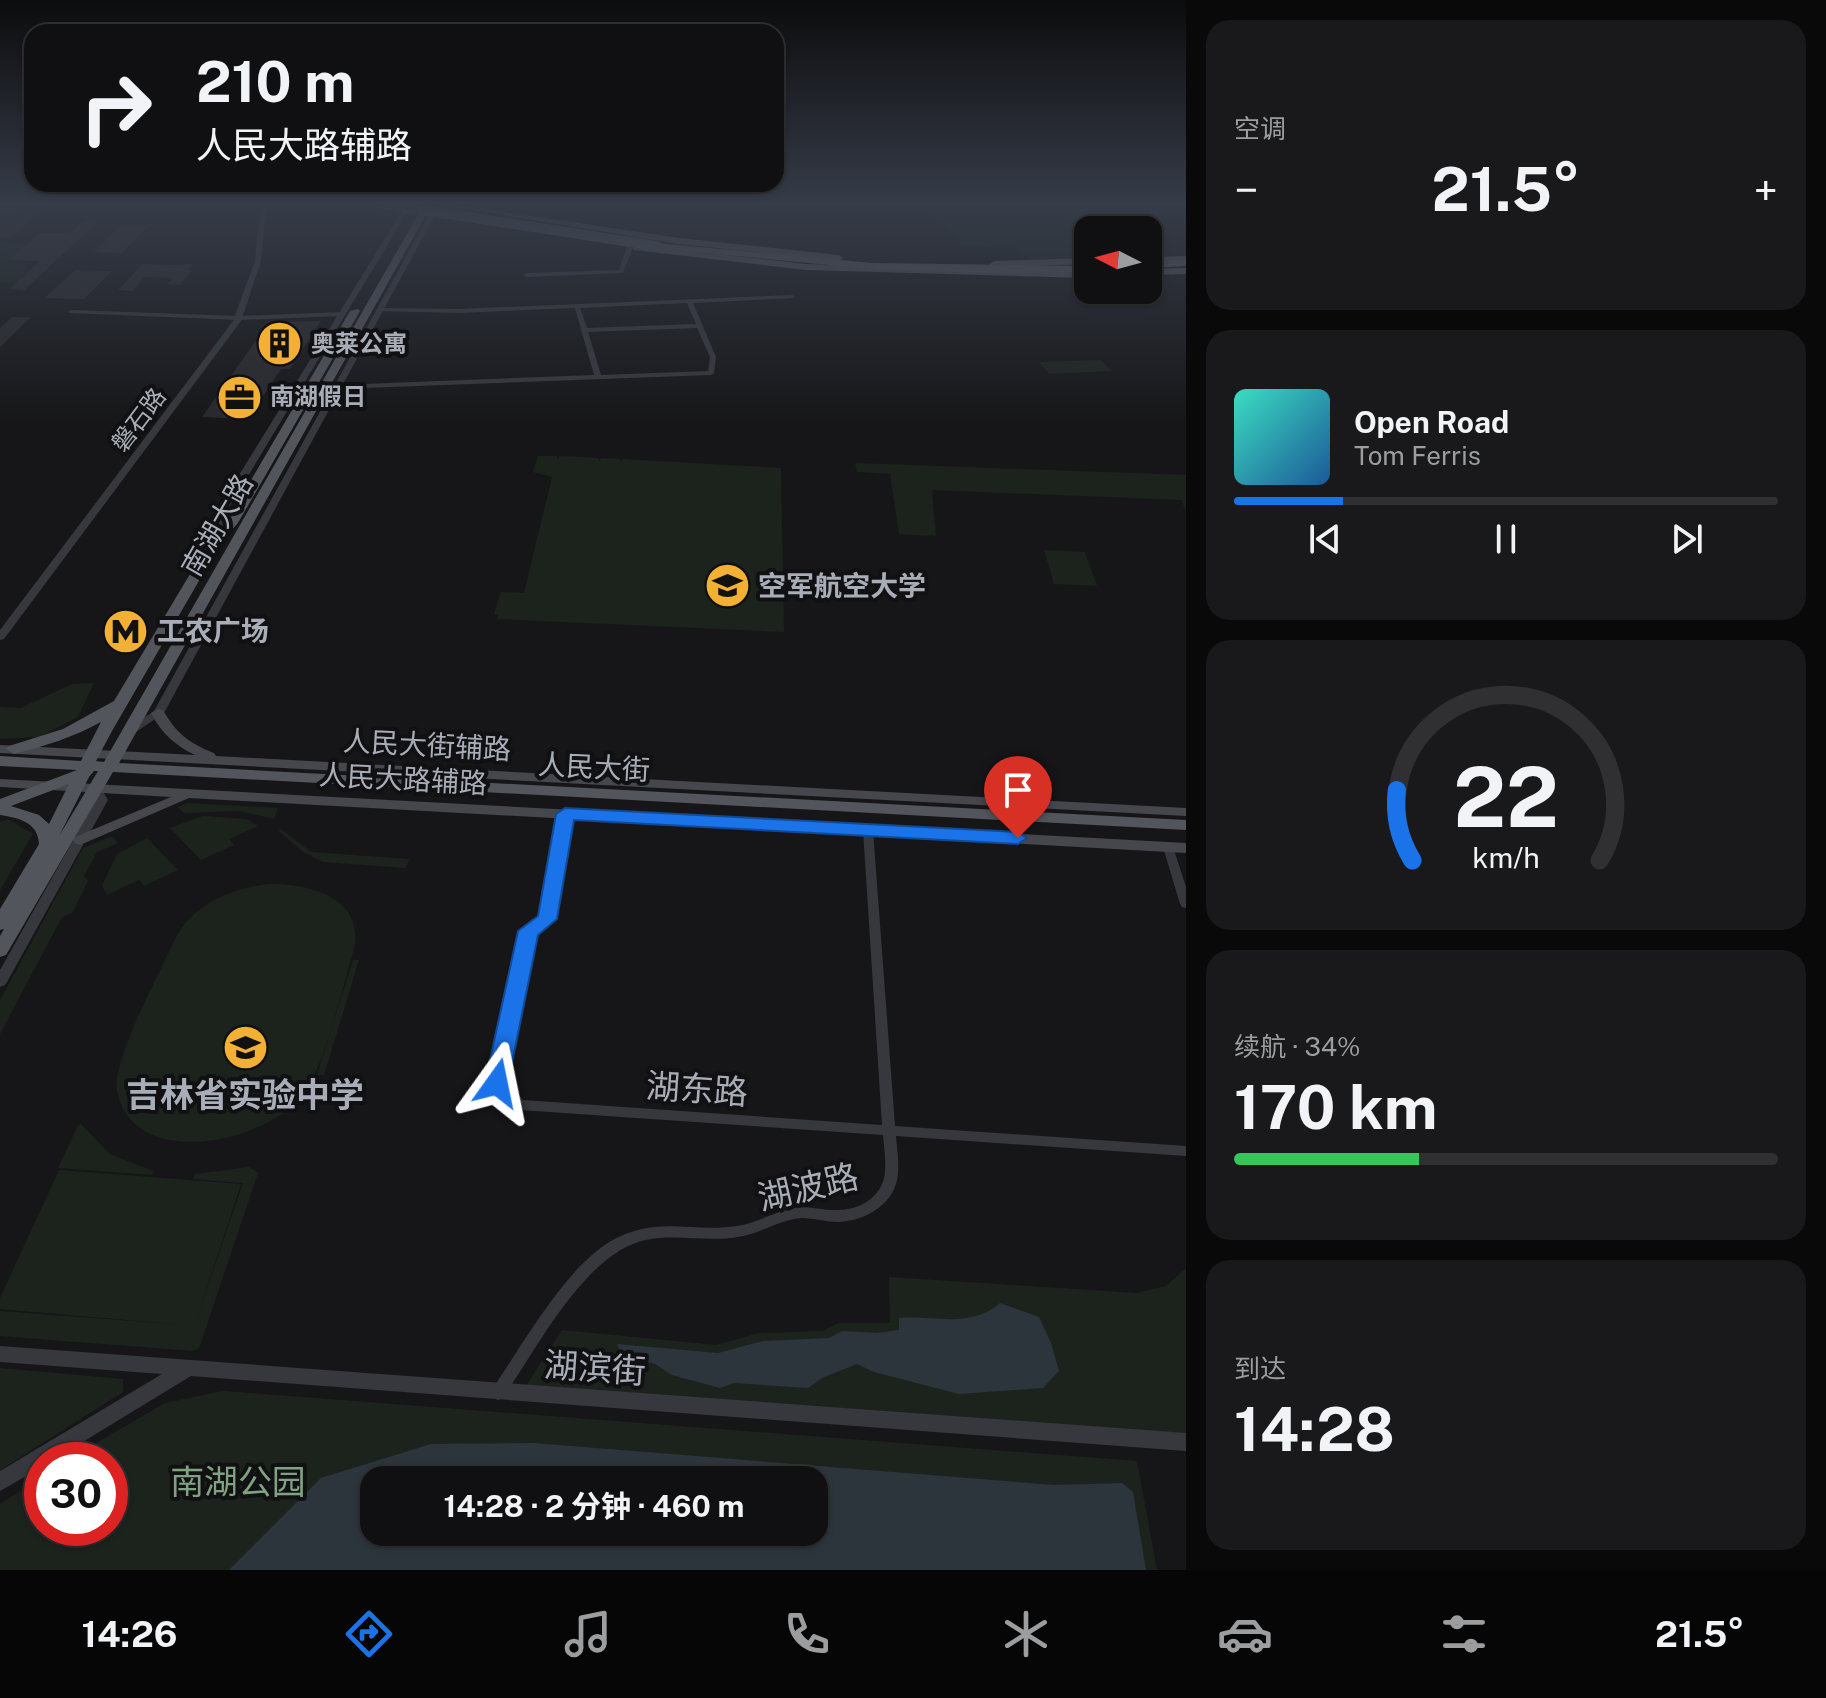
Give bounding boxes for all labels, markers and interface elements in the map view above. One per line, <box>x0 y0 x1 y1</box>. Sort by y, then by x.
text: 210 m <box>196 49 354 115</box>
icon: right <box>64 56 168 160</box>
text: 空调 <box>1234 113 1286 144</box>
text: 人民大路辅路 <box>196 124 412 166</box>
text: 21.5° <box>1432 154 1580 225</box>
text: − <box>1234 164 1258 216</box>
text: + <box>1754 164 1778 216</box>
north arrow <box>1074 216 1162 304</box>
map controls <box>1074 216 1162 304</box>
building icon: 奥莱公寓 <box>256 320 304 368</box>
place label: 奥莱公寓 <box>311 329 407 357</box>
office icon: 南湖假日 <box>215 373 263 421</box>
street label: 磐石路 <box>105 382 171 457</box>
place label: 南湖假日 <box>270 382 366 410</box>
text: Open Road <box>1354 404 1509 440</box>
text: Tom Ferris <box>1354 440 1481 471</box>
street label: 南湖大路 <box>174 468 259 582</box>
icon: previous <box>1303 517 1347 561</box>
icon: pause <box>1484 517 1528 561</box>
icon: next <box>1665 517 1709 561</box>
school or university icon: 空军航空大学 <box>703 562 751 610</box>
place label: 空军航空大学 <box>758 569 926 602</box>
metro station icon: 工农广场 <box>102 607 150 655</box>
place label: 工农广场 <box>157 614 269 647</box>
street label: 人民大街辅路 <box>342 724 512 765</box>
street label: 人民大街 <box>537 747 651 786</box>
text: 22 <box>1453 748 1559 846</box>
pin <box>984 756 1052 838</box>
street label: 人民大路辅路 <box>318 758 488 799</box>
icon: arrive <box>996 768 1040 812</box>
text: km/h <box>1472 841 1540 874</box>
school or university icon: 吉林省实验中学 <box>221 1023 269 1071</box>
text: 续航 · 34% <box>1234 1031 1361 1062</box>
position arrow <box>455 1041 539 1125</box>
street label: 湖东路 <box>645 1065 749 1113</box>
text: 170 km <box>1234 1072 1437 1143</box>
place label: 吉林省实验中学 <box>126 1075 364 1115</box>
street label: 湖波路 <box>754 1156 862 1218</box>
street label: 湖滨街 <box>543 1344 647 1392</box>
text: 到达 <box>1234 1353 1286 1384</box>
text: 14:28 <box>1234 1394 1395 1465</box>
speed limit sign: 30 <box>24 1442 128 1546</box>
park label: 南湖公园 <box>170 1462 306 1502</box>
text: 14:28 · 2 分钟 · 460 m <box>444 1488 744 1524</box>
icon: directions <box>341 1606 397 1662</box>
icon: music <box>560 1606 616 1662</box>
icon: phone <box>779 1606 835 1662</box>
icon: climate <box>998 1606 1054 1662</box>
icon: car <box>1217 1606 1273 1662</box>
icon: filters <box>1436 1606 1492 1662</box>
text: 14:26 <box>82 1613 178 1655</box>
text: 21.5° <box>1655 1613 1744 1655</box>

